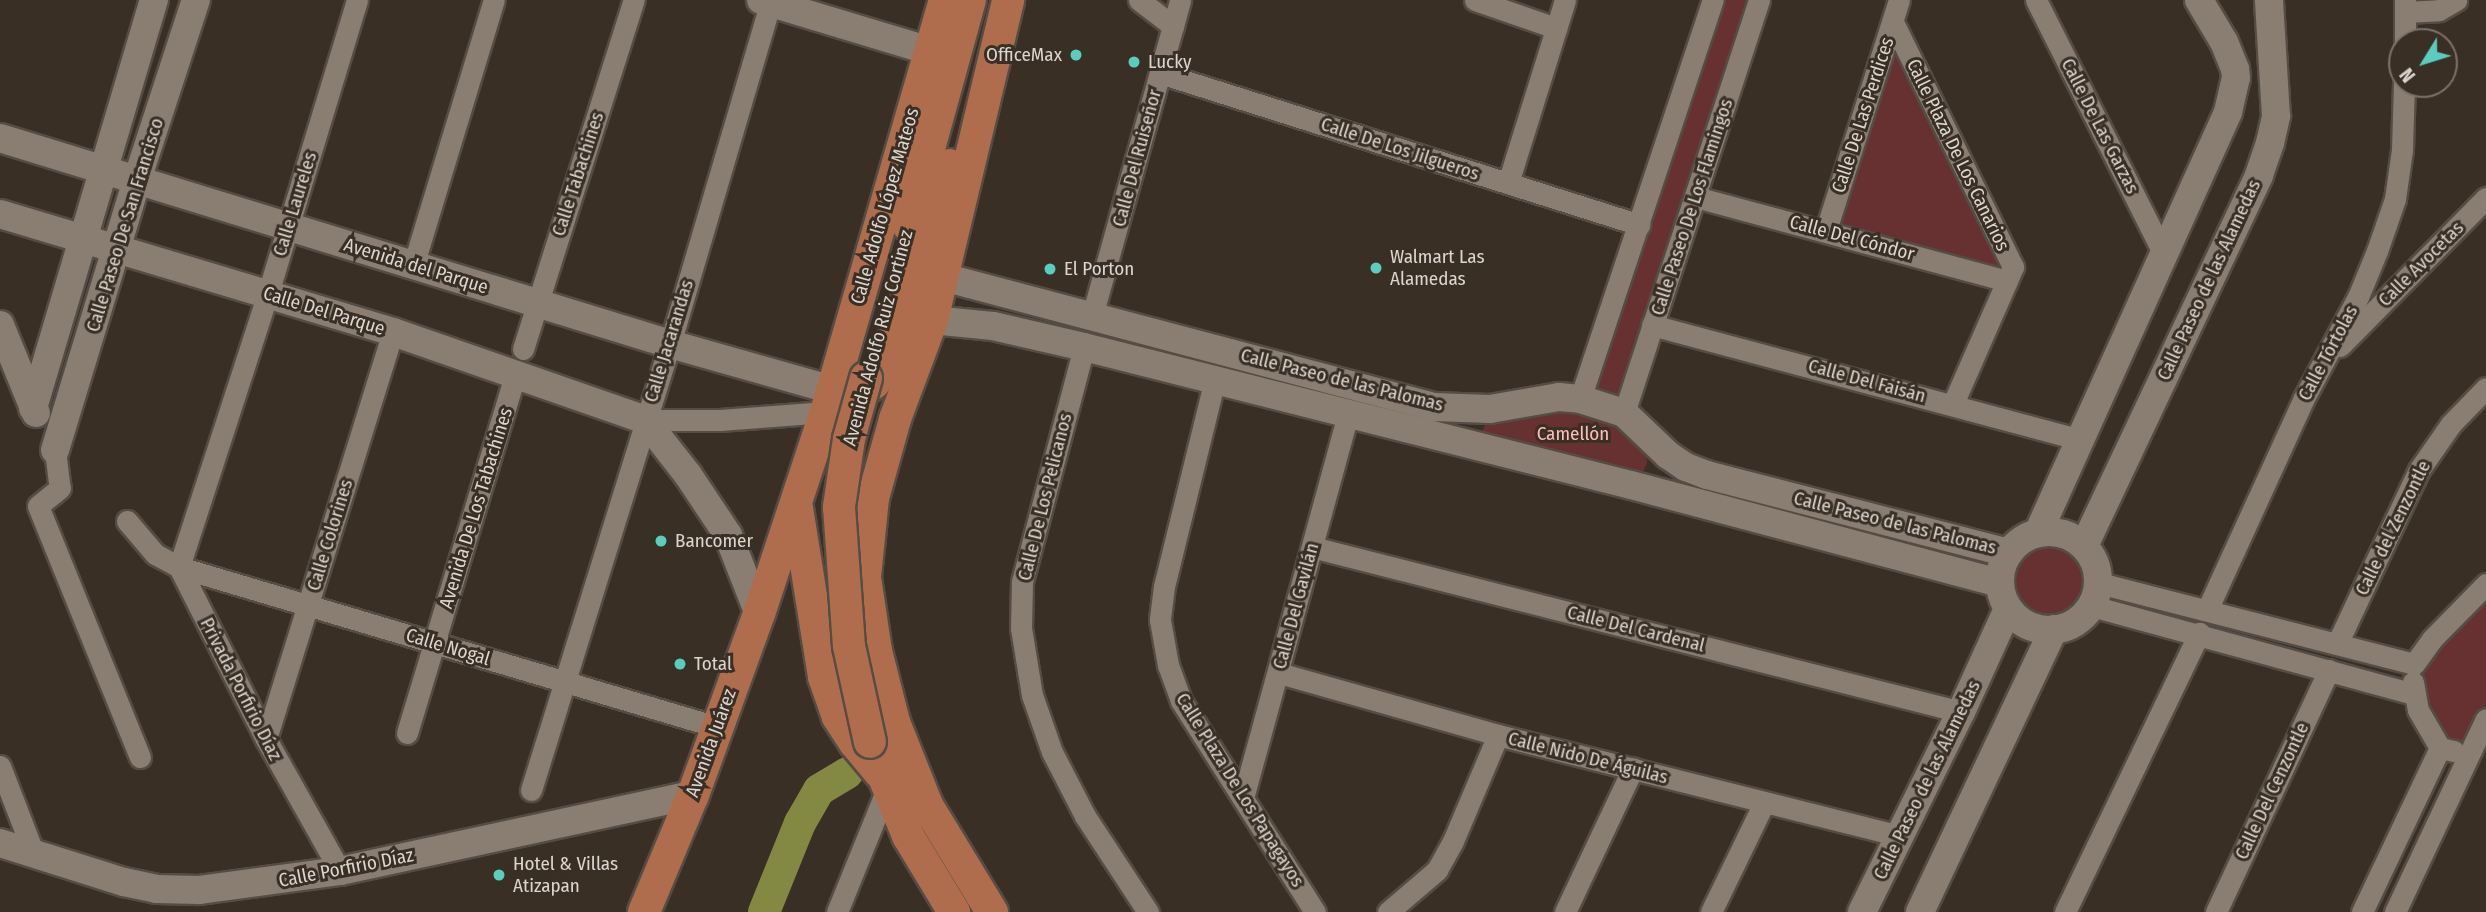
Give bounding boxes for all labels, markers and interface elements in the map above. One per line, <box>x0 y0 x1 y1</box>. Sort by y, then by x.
north arrow <box>2388 28 2458 98</box>
street label: Calle De Las Perdices <box>1827 34 1899 196</box>
place label: OfficeMax <box>986 44 1062 66</box>
marker: OfficeMax <box>1068 47 1084 63</box>
place label: Lucky <box>1148 51 1192 73</box>
marker: Lucky <box>1126 54 1142 70</box>
street label: Calle Plaza De Los Canarios <box>1902 55 2014 255</box>
street label: Calle De Las Garzas <box>2056 55 2144 197</box>
text: N <box>2395 63 2420 87</box>
street label: Calle Del Ruiseñor <box>1108 87 1166 229</box>
street label: Calle Paseo De Los Flamingos <box>1646 96 1738 318</box>
street label: Calle Adolfo López Mateos <box>846 105 924 307</box>
street label: Calle Tabachines <box>547 109 609 239</box>
street label: Calle De Los Jilgueros <box>1318 113 1482 185</box>
street label: Calle Paseo De San Francisco <box>82 115 168 335</box>
street label: Calle Laureles <box>268 149 322 259</box>
street label: Calle Paseo de las Alamedas <box>2152 176 2266 384</box>
street label: Calle Del Cóndor <box>1787 210 1917 266</box>
street label: Calle Avocetas <box>2374 217 2468 311</box>
street label: Avenida Adolfo Ruiz Cortinez <box>838 228 918 448</box>
street label: Avenida del Parque <box>341 233 491 299</box>
place label: Walmart Las Alamedas <box>1390 246 1485 290</box>
place label: El Porton <box>1064 258 1134 280</box>
marker: Walmart Las Alamedas <box>1368 260 1384 276</box>
marker: El Porton <box>1042 261 1058 277</box>
street label: Calle Jacarandas <box>640 277 698 405</box>
street label: Calle Del Parque <box>260 282 388 340</box>
street label: Calle Tórtolas <box>2293 301 2363 405</box>
street label: Calle Paseo de las Palomas <box>1238 344 1446 416</box>
street label: Calle Del Faisán <box>1806 354 1928 408</box>
street label: Avenida De Los Tabachines <box>435 405 517 611</box>
street label: Calle De Los Pelicanos <box>1013 411 1077 583</box>
park label: Camellón <box>1537 423 1609 445</box>
street label: Calle del Zenzontle <box>2351 457 2435 599</box>
street label: Calle Colorines <box>302 476 358 594</box>
street label: Calle Paseo de las Palomas <box>1791 487 1999 559</box>
place label: Bancomer <box>675 530 753 552</box>
marker: Bancomer <box>653 533 669 549</box>
street label: Calle Del Gavilán <box>1268 540 1324 672</box>
street label: Calle Del Cardenal <box>1565 601 1707 657</box>
street label: Privada Porfirio Díaz <box>195 614 287 764</box>
street label: Calle Nogal <box>403 623 493 671</box>
place label: Total <box>694 653 732 675</box>
marker: Total <box>672 656 688 672</box>
street label: Calle Paseo de las Alamedas <box>1869 677 1985 883</box>
street label: Avenida Juárez <box>681 686 741 800</box>
street label: Calle Plaza De Los Papagayos <box>1171 689 1309 891</box>
street label: Calle Del Cenzontle <box>2230 719 2314 863</box>
street label: Calle Nido De Águilas <box>1506 727 1670 789</box>
street label: Calle Porfirio Díaz <box>277 844 415 892</box>
place label: Hotel & Villas Atizapan <box>513 853 618 897</box>
marker: Hotel & Villas Atizapan <box>491 867 507 883</box>

